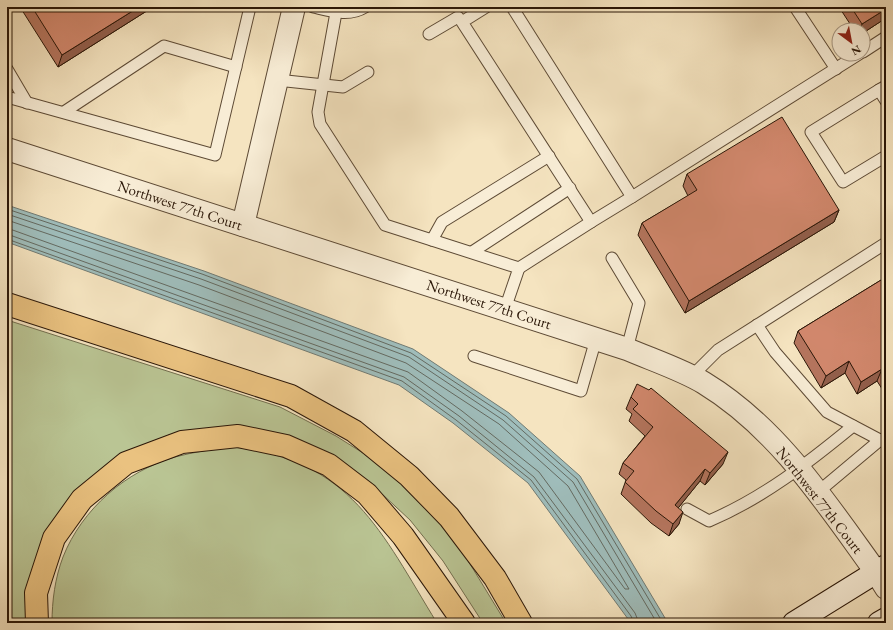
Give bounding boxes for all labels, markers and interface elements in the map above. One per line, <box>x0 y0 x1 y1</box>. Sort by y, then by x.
north arrow <box>831 22 871 62</box>
text: N <box>849 42 864 59</box>
street label: Northwest 77th Court <box>115 176 245 234</box>
street label: Northwest 77th Court <box>424 275 554 333</box>
street label: Northwest 77th Court <box>772 443 868 557</box>

